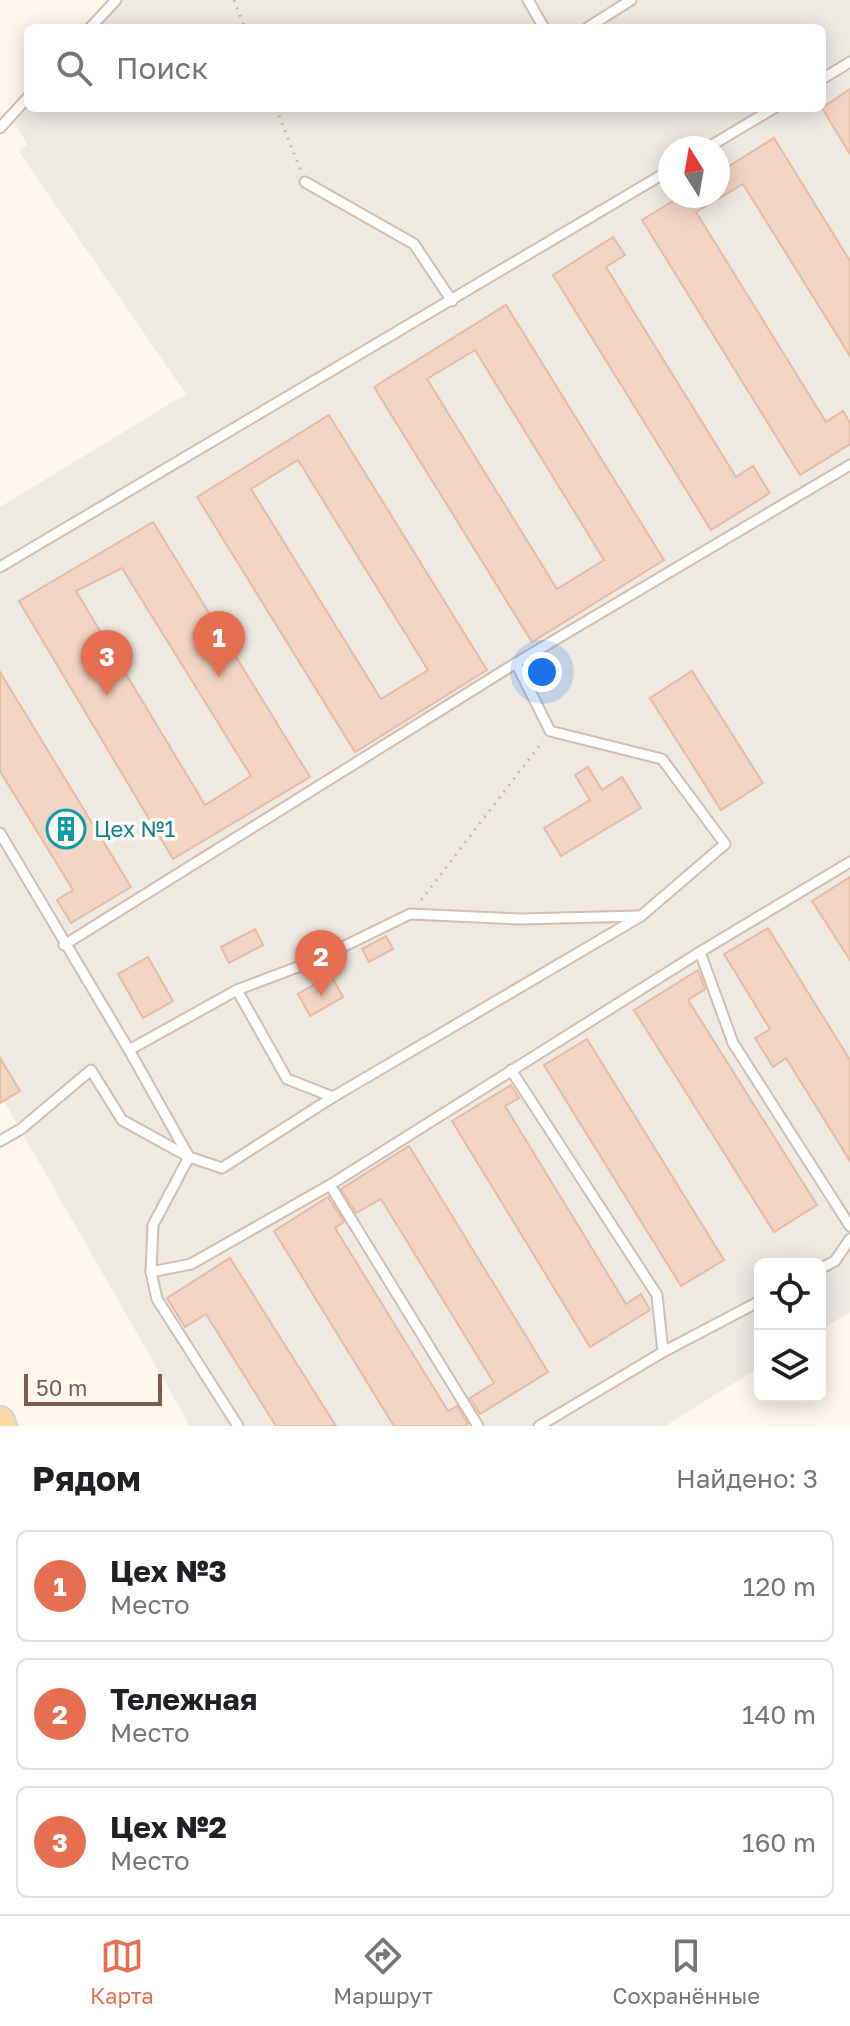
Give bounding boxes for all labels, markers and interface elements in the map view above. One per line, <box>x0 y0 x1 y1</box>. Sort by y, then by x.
search box <box>24 24 826 112</box>
icon: search <box>52 46 96 90</box>
text: Поиск <box>116 50 208 86</box>
north arrow <box>658 136 730 208</box>
pin: 1 <box>193 611 245 677</box>
pin: 3 <box>81 630 133 696</box>
your location <box>522 652 562 692</box>
building icon: Цех №1 <box>45 808 87 850</box>
place label: Цех №1 <box>94 815 176 842</box>
pin: 2 <box>295 930 347 996</box>
map controls <box>754 1258 826 1402</box>
button: locate <box>754 1258 826 1330</box>
button: layers <box>754 1330 826 1402</box>
scale bar <box>24 1370 162 1406</box>
text: 50 m <box>36 1374 87 1401</box>
text: Рядом <box>32 1458 141 1498</box>
text: Найдено: 3 <box>676 1463 818 1494</box>
text: Цех №3 <box>110 1553 227 1589</box>
text: 1 <box>53 1571 67 1602</box>
text: 120 m <box>743 1571 816 1602</box>
text: Место <box>110 1589 190 1620</box>
text: Тележная <box>110 1681 257 1717</box>
text: 2 <box>52 1699 68 1730</box>
text: 140 m <box>742 1699 816 1730</box>
text: Место <box>110 1717 190 1748</box>
text: Цех №2 <box>110 1809 227 1845</box>
text: 3 <box>52 1827 68 1858</box>
text: 160 m <box>742 1827 816 1858</box>
text: Место <box>110 1845 190 1876</box>
tab: Карта <box>90 1934 154 2009</box>
tab: Маршрут <box>333 1934 433 2009</box>
tab: Сохранённые <box>612 1934 760 2009</box>

